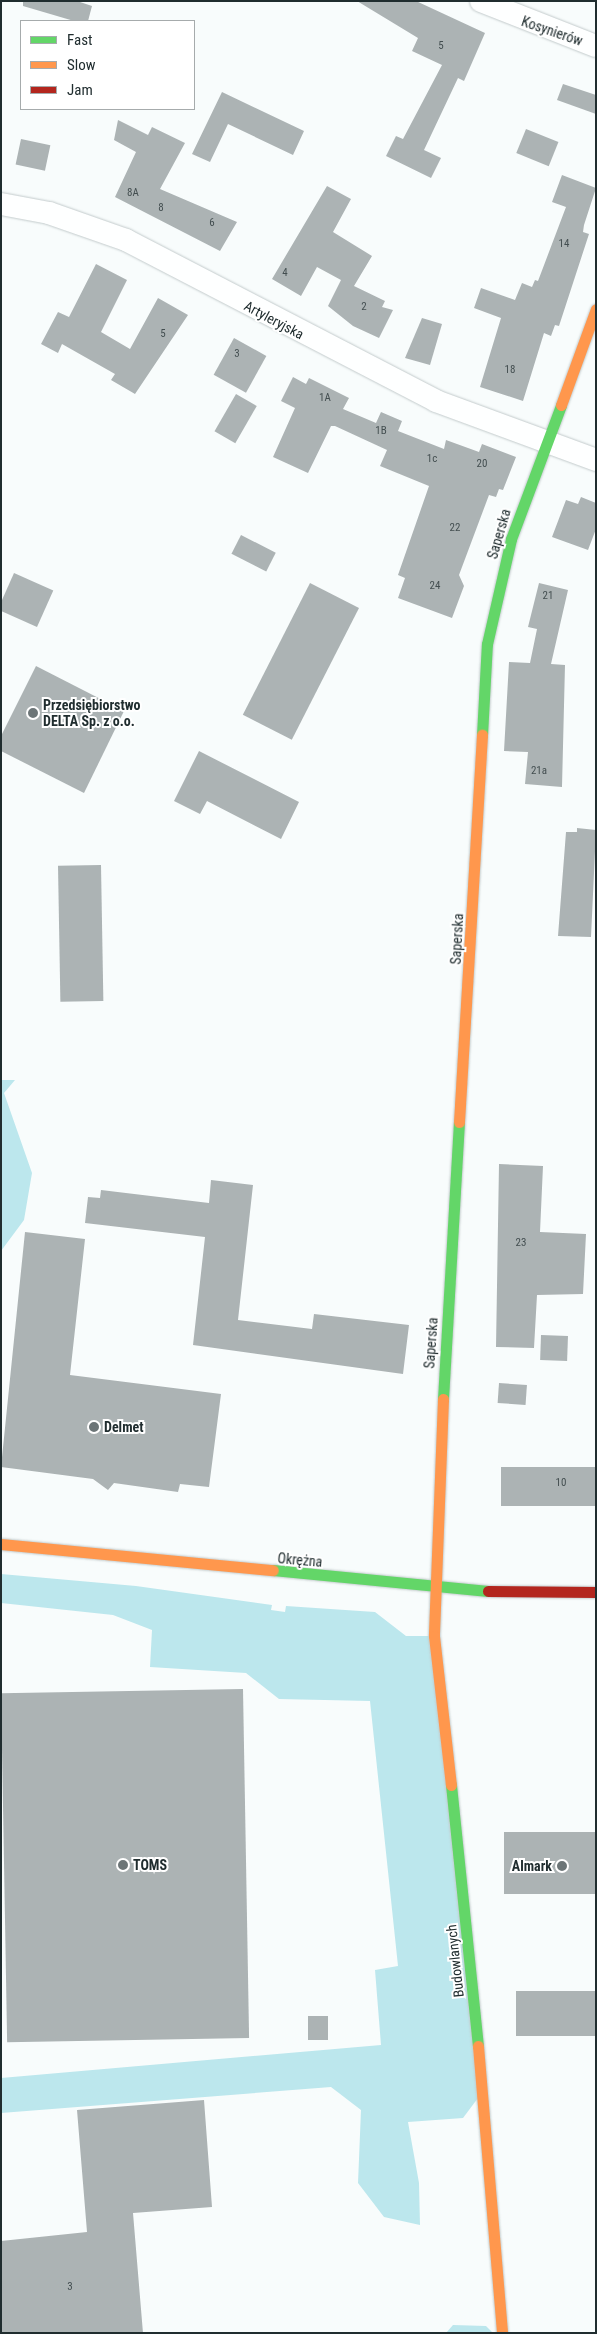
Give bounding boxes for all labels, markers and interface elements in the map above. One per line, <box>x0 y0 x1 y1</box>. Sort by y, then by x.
street label: Kosynierów <box>519 13 585 49</box>
legend <box>20 20 195 110</box>
text: Fast <box>67 31 92 49</box>
house number: 5 <box>438 39 444 53</box>
text: Slow <box>67 56 96 74</box>
text: Jam <box>67 81 93 99</box>
house number: 8A <box>127 186 139 200</box>
house number: 8 <box>158 201 164 215</box>
house number: 6 <box>209 216 215 230</box>
house number: 14 <box>559 237 569 251</box>
house number: 4 <box>282 266 288 280</box>
street label: Artyleryjska <box>241 297 307 343</box>
house number: 2 <box>361 300 367 314</box>
house number: 5 <box>160 327 166 341</box>
house number: 3 <box>234 347 240 361</box>
house number: 18 <box>505 363 515 377</box>
house number: 1A <box>319 391 331 405</box>
house number: 1B <box>375 424 387 438</box>
house number: 1c <box>427 452 437 466</box>
house number: 20 <box>477 457 487 471</box>
street label: Saperska <box>484 507 514 561</box>
house number: 22 <box>450 521 460 535</box>
house number: 24 <box>430 579 440 593</box>
house number: 21 <box>543 589 553 603</box>
place label: Przedsiębiorstwo DELTA Sp. z o.o. <box>43 697 141 730</box>
marker: Przedsiębiorstwo DELTA Sp. z o.o. <box>27 707 39 719</box>
house number: 21a <box>531 764 547 778</box>
street label: Saperska <box>447 913 467 965</box>
house number: 23 <box>516 1236 526 1250</box>
street label: Saperska <box>421 1317 441 1369</box>
place label: Delmet <box>104 1419 144 1435</box>
marker: Delmet <box>88 1421 100 1433</box>
house number: 10 <box>556 1476 566 1490</box>
street label: Okrężna <box>277 1550 323 1570</box>
place label: TOMS <box>133 1857 167 1873</box>
place label: Almark <box>512 1858 552 1874</box>
marker: TOMS <box>117 1859 129 1871</box>
marker: Almark <box>556 1860 568 1872</box>
street label: Budowlanych <box>443 1924 467 1998</box>
house number: 3 <box>67 2280 73 2294</box>

